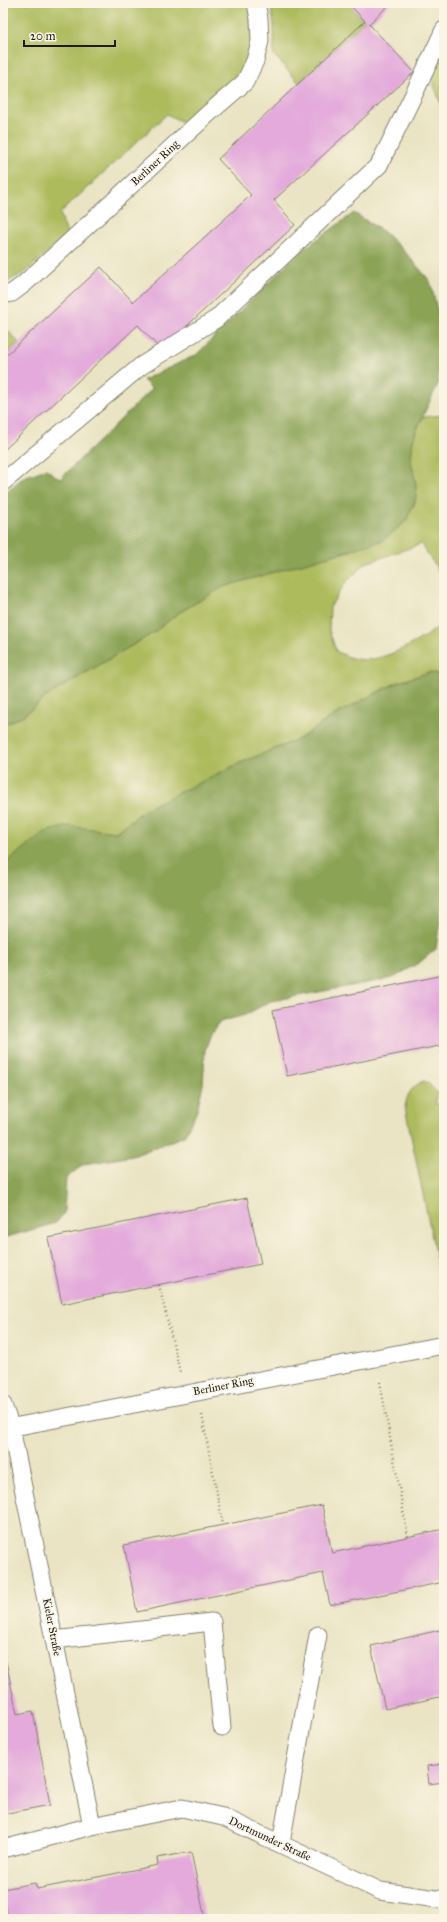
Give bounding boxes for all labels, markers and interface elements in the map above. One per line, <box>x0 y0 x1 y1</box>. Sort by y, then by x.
scale bar <box>24 22 115 48</box>
text: 20 m <box>30 29 56 43</box>
street label: Berliner Ring <box>128 137 182 188</box>
street label: Berliner Ring <box>192 1374 255 1398</box>
street label: Kieler Straße <box>40 1597 64 1657</box>
street label: Dortmunder Straße <box>227 1814 314 1864</box>

